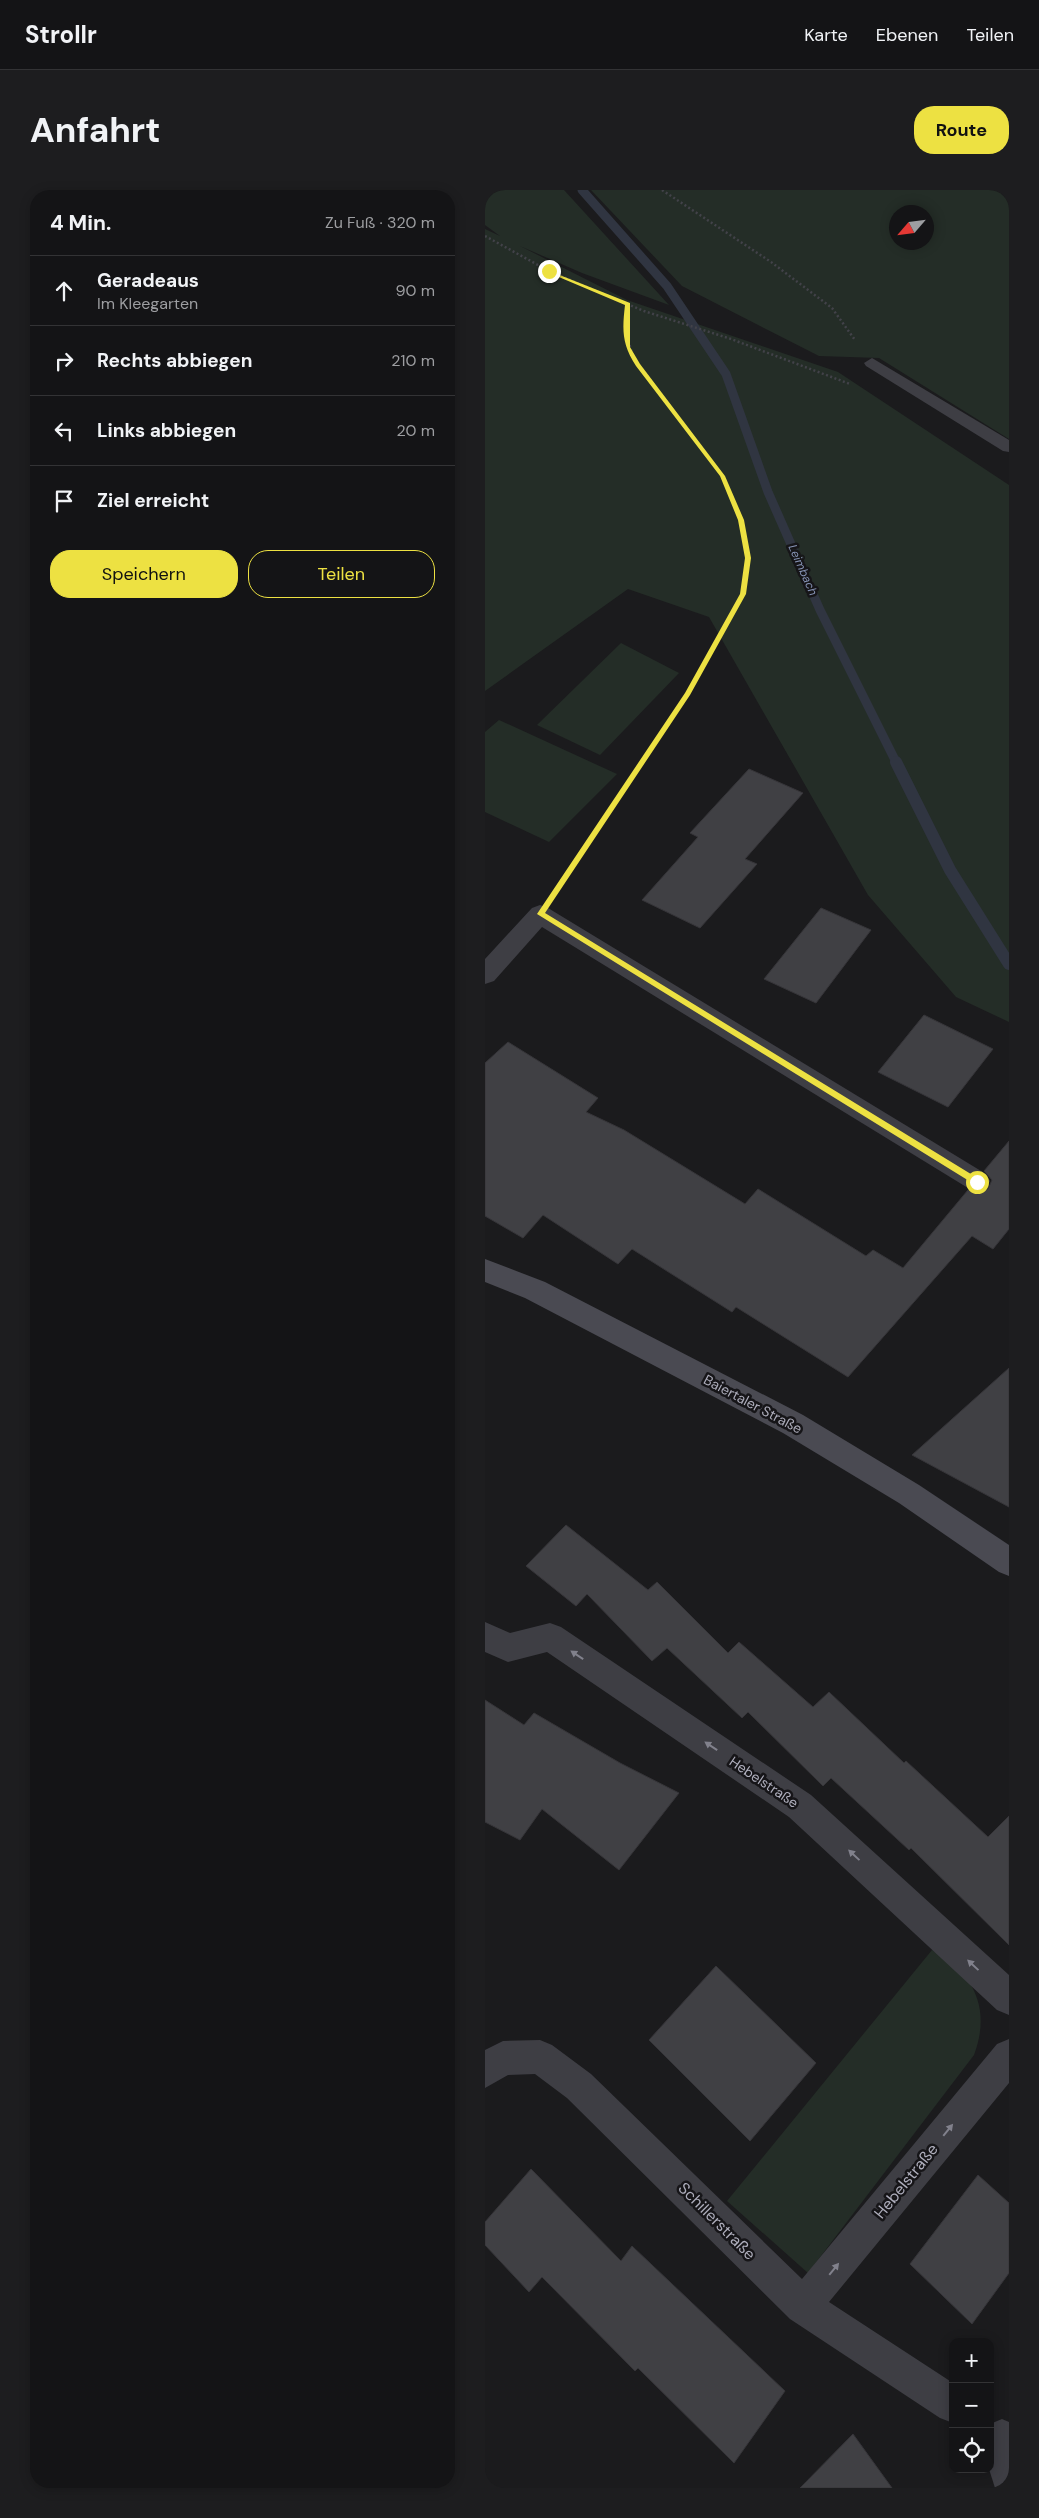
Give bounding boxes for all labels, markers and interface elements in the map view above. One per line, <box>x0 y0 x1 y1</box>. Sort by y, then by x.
text: Strollr <box>25 19 97 50</box>
text: Karte <box>804 23 848 47</box>
text: Ebenen <box>876 23 938 47</box>
text: Teilen <box>966 23 1014 47</box>
button: Route <box>914 106 1009 154</box>
text: Anfahrt <box>30 107 160 153</box>
north arrow <box>889 205 934 250</box>
text: 4 Min. <box>50 209 111 237</box>
text: Zu Fuß · 320 m <box>325 212 435 233</box>
route end <box>538 260 561 283</box>
text: Geradeaus <box>97 268 199 293</box>
icon: ahead <box>50 277 78 305</box>
text: 90 m <box>395 280 435 301</box>
text: Im Kleegarten <box>97 293 198 314</box>
icon: right <box>50 347 78 375</box>
text: Rechts abbiegen <box>97 348 252 373</box>
text: 210 m <box>391 350 435 371</box>
icon: left <box>50 417 78 445</box>
text: Links abbiegen <box>97 418 236 443</box>
text: 20 m <box>396 420 435 441</box>
icon: arrive <box>50 487 78 515</box>
text: Ziel erreicht <box>97 488 209 513</box>
water label: Leimbach <box>785 542 821 598</box>
button: Speichern <box>50 550 238 598</box>
button: Teilen <box>248 550 435 598</box>
route start <box>966 1171 989 1194</box>
street label: Baiertaler Straße <box>701 1370 805 1438</box>
one-way arrow <box>570 1650 583 1660</box>
one-way arrow <box>704 1741 718 1751</box>
street label: Hebelstraße <box>726 1752 802 1812</box>
one-way arrow <box>848 1849 860 1861</box>
one-way arrow <box>968 1959 980 1971</box>
one-way arrow <box>943 2123 954 2136</box>
street label: Hebelstraße <box>869 2139 943 2223</box>
street label: Schillerstraße <box>674 2178 760 2264</box>
one-way arrow <box>828 2262 839 2275</box>
map controls <box>949 2338 994 2473</box>
button: + <box>949 2338 994 2383</box>
button: − <box>949 2383 994 2428</box>
button: locate <box>949 2428 994 2473</box>

